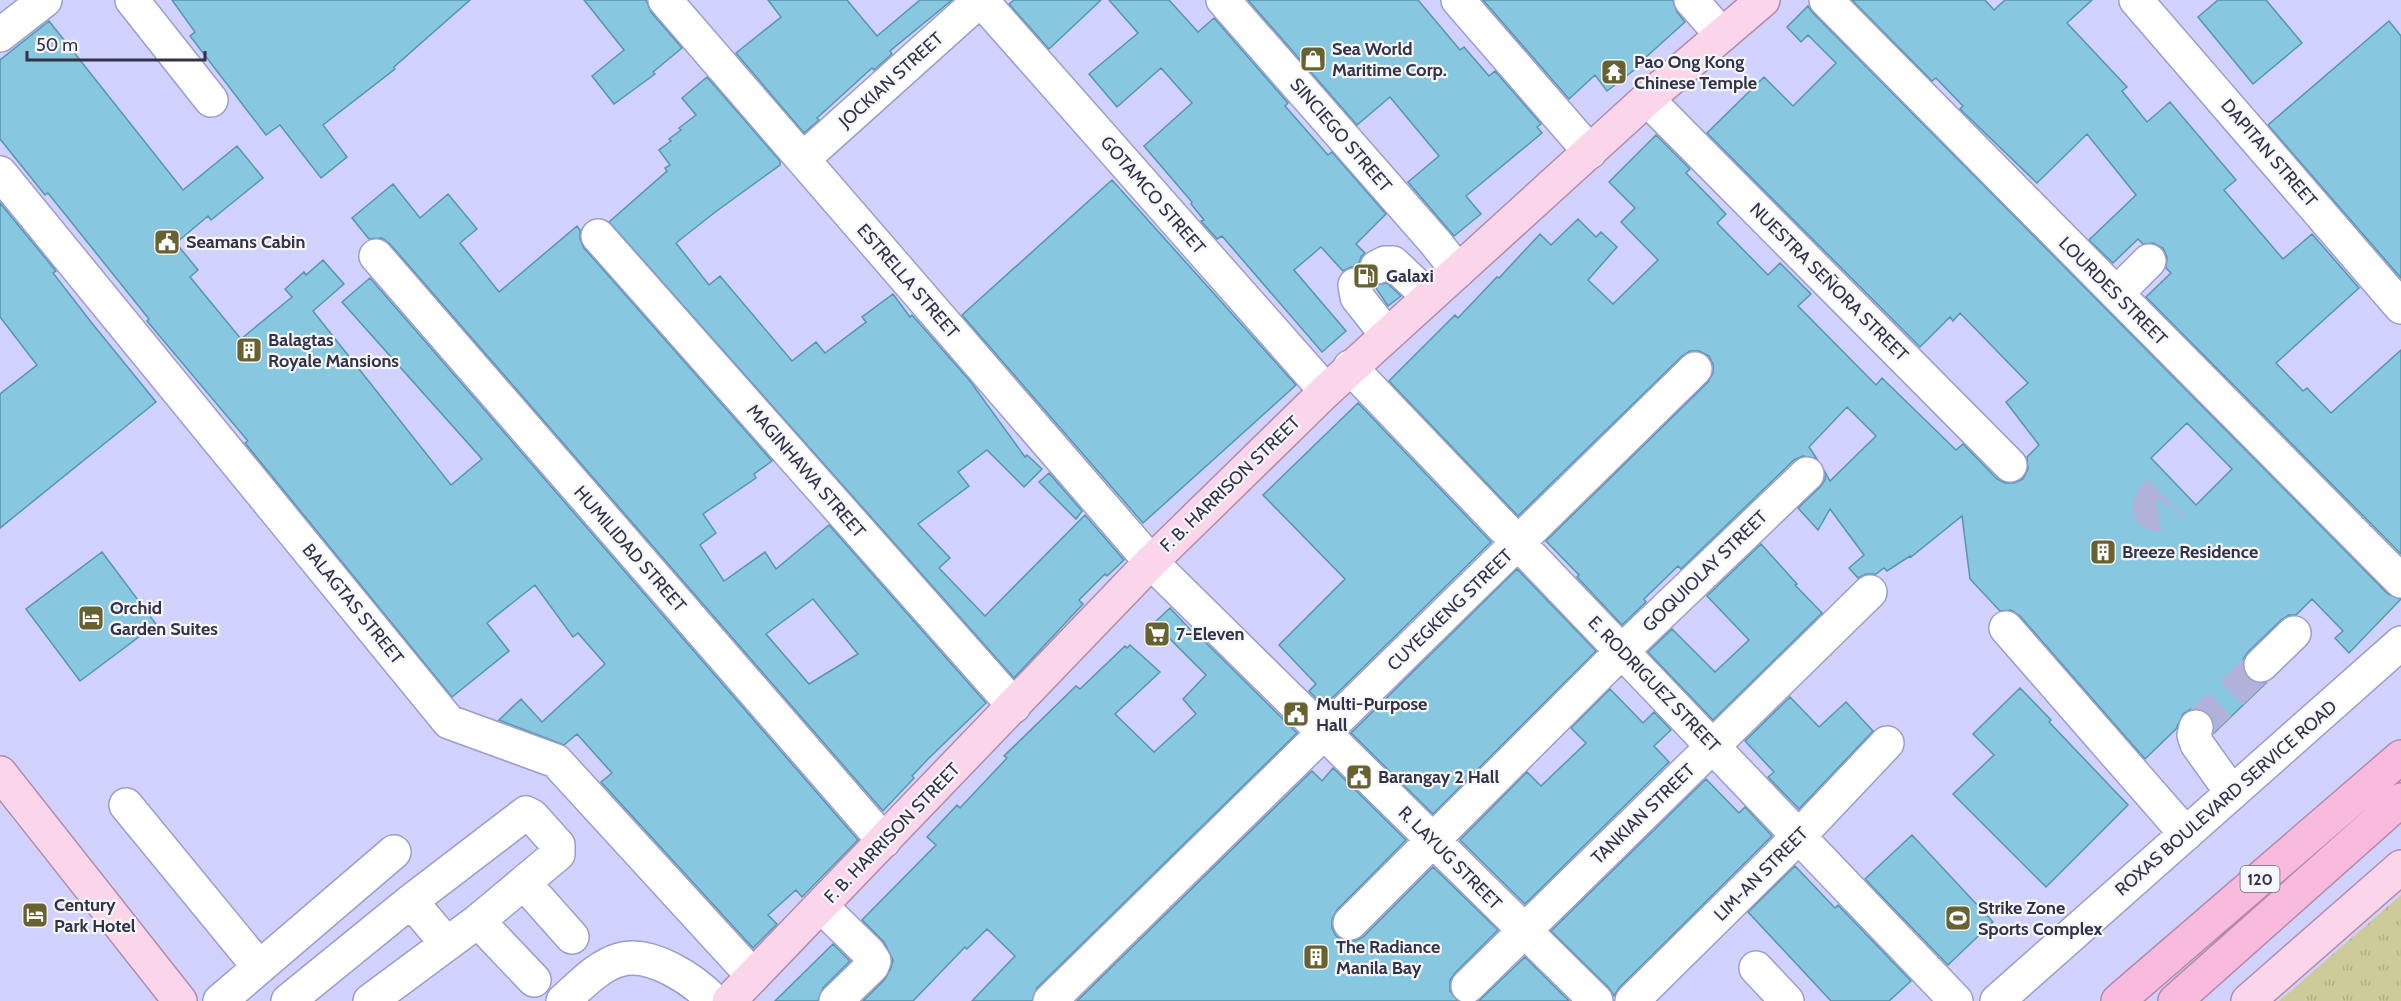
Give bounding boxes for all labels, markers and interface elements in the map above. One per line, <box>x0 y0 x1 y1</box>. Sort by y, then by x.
scale bar <box>27 24 206 62</box>
street label: JOCKIAN STREET <box>834 27 948 133</box>
text: 50 m <box>36 34 78 56</box>
place label: Sea World Maritime Corp. <box>1332 38 1447 81</box>
shop icon: Sea World Maritime Corp. <box>1298 44 1328 74</box>
place label: Pao Ong Kong Chinese Temple <box>1634 51 1757 94</box>
temple icon: Pao Ong Kong Chinese Temple <box>1599 57 1629 87</box>
street label: SINCIEGO STREET <box>1286 74 1397 197</box>
street label: DAPITAN STREET <box>2216 95 2322 212</box>
street label: GOTAMCO STREET <box>1096 132 1210 259</box>
street label: NUESTRA SEÑORA STREET <box>1745 198 1913 366</box>
street label: ESTRELLA STREET <box>852 219 964 343</box>
public building icon: Seamans Cabin <box>152 227 182 257</box>
place label: Seamans Cabin <box>186 231 305 253</box>
street label: LOURDES STREET <box>2054 232 2172 350</box>
fuel station icon: Galaxi <box>1351 261 1381 291</box>
place label: Galaxi <box>1386 265 1434 287</box>
place label: Balagtas Royale Mansions <box>268 329 399 372</box>
building icon: Balagtas Royale Mansions <box>234 335 264 365</box>
street label: MAGINHAWA STREET <box>742 400 870 543</box>
street label: F. B. HARRISON STREET <box>1155 411 1305 557</box>
street label: HUMILIDAD STREET <box>569 481 691 617</box>
street label: GOQUIOLAY STREET <box>1638 505 1772 636</box>
building icon: Breeze Residence <box>2088 537 2118 567</box>
street label: BALAGTAS STREET <box>298 539 409 669</box>
place label: Breeze Residence <box>2122 541 2258 563</box>
street label: CUYEGKENG STREET <box>1383 544 1518 675</box>
place label: Orchid Garden Suites <box>110 597 218 640</box>
hotel icon: Orchid Garden Suites <box>76 603 106 633</box>
street label: E. RODRIGUEZ STREET <box>1583 611 1725 757</box>
supermarket icon: 7-Eleven <box>1142 619 1172 649</box>
place label: 7-Eleven <box>1176 623 1244 645</box>
place label: Multi-Purpose Hall <box>1316 693 1427 736</box>
street label: ROXAS BOULEVARD SERVICE ROAD <box>2110 696 2342 900</box>
public building icon: Multi-Purpose Hall <box>1281 699 1311 729</box>
street label: F. B. HARRISON STREET <box>819 758 965 908</box>
street label: TANKIAN STREET <box>1587 759 1700 869</box>
public building icon: Barangay 2 Hall <box>1344 762 1374 792</box>
place label: Barangay 2 Hall <box>1378 766 1500 788</box>
street label: R. LAYUG STREET <box>1394 802 1507 915</box>
street label: LIM-AN STREET <box>1709 822 1813 926</box>
road number: 120 <box>2240 866 2280 892</box>
place label: Century Park Hotel <box>54 894 136 937</box>
place label: Strike Zone Sports Complex <box>1978 897 2103 940</box>
hotel icon: Century Park Hotel <box>20 900 50 930</box>
sports icon: Strike Zone Sports Complex <box>1943 903 1973 933</box>
place label: The Radiance Manila Bay <box>1336 936 1440 979</box>
building icon: The Radiance Manila Bay <box>1301 942 1331 972</box>

